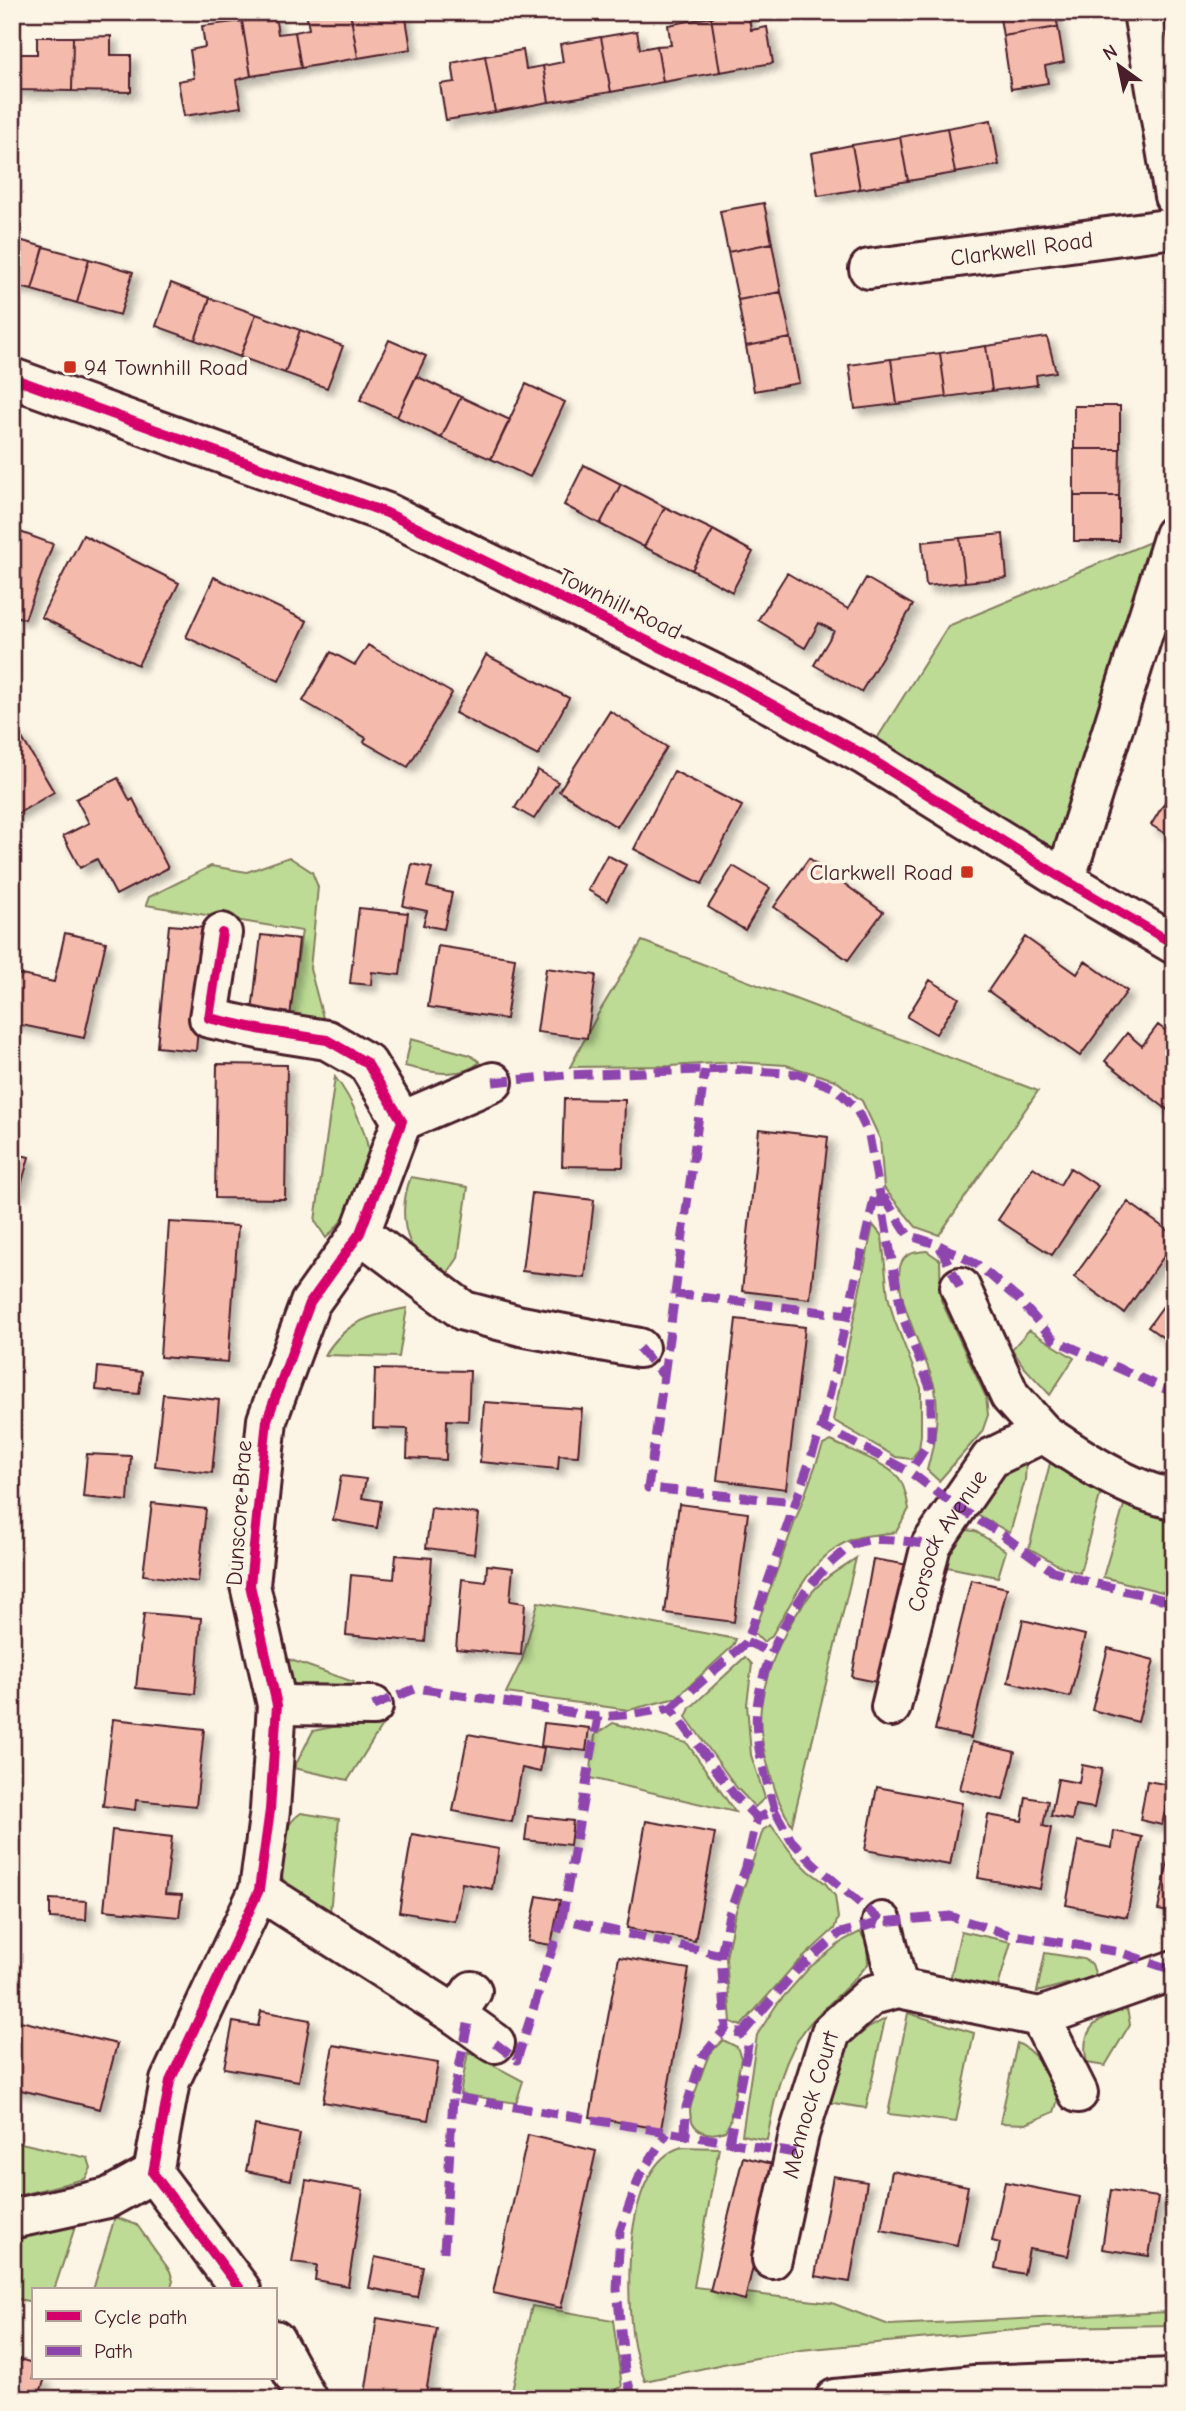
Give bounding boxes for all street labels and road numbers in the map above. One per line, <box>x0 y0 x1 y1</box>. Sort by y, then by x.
street label: Clarkwell Road <box>949 226 1095 271</box>
street label: Townhill Road <box>554 563 686 645</box>
street label: Dunscore Brae <box>220 1439 258 1587</box>
street label: Corsock Avenue <box>901 1464 992 1615</box>
street label: Mennock Court <box>776 2026 844 2181</box>

